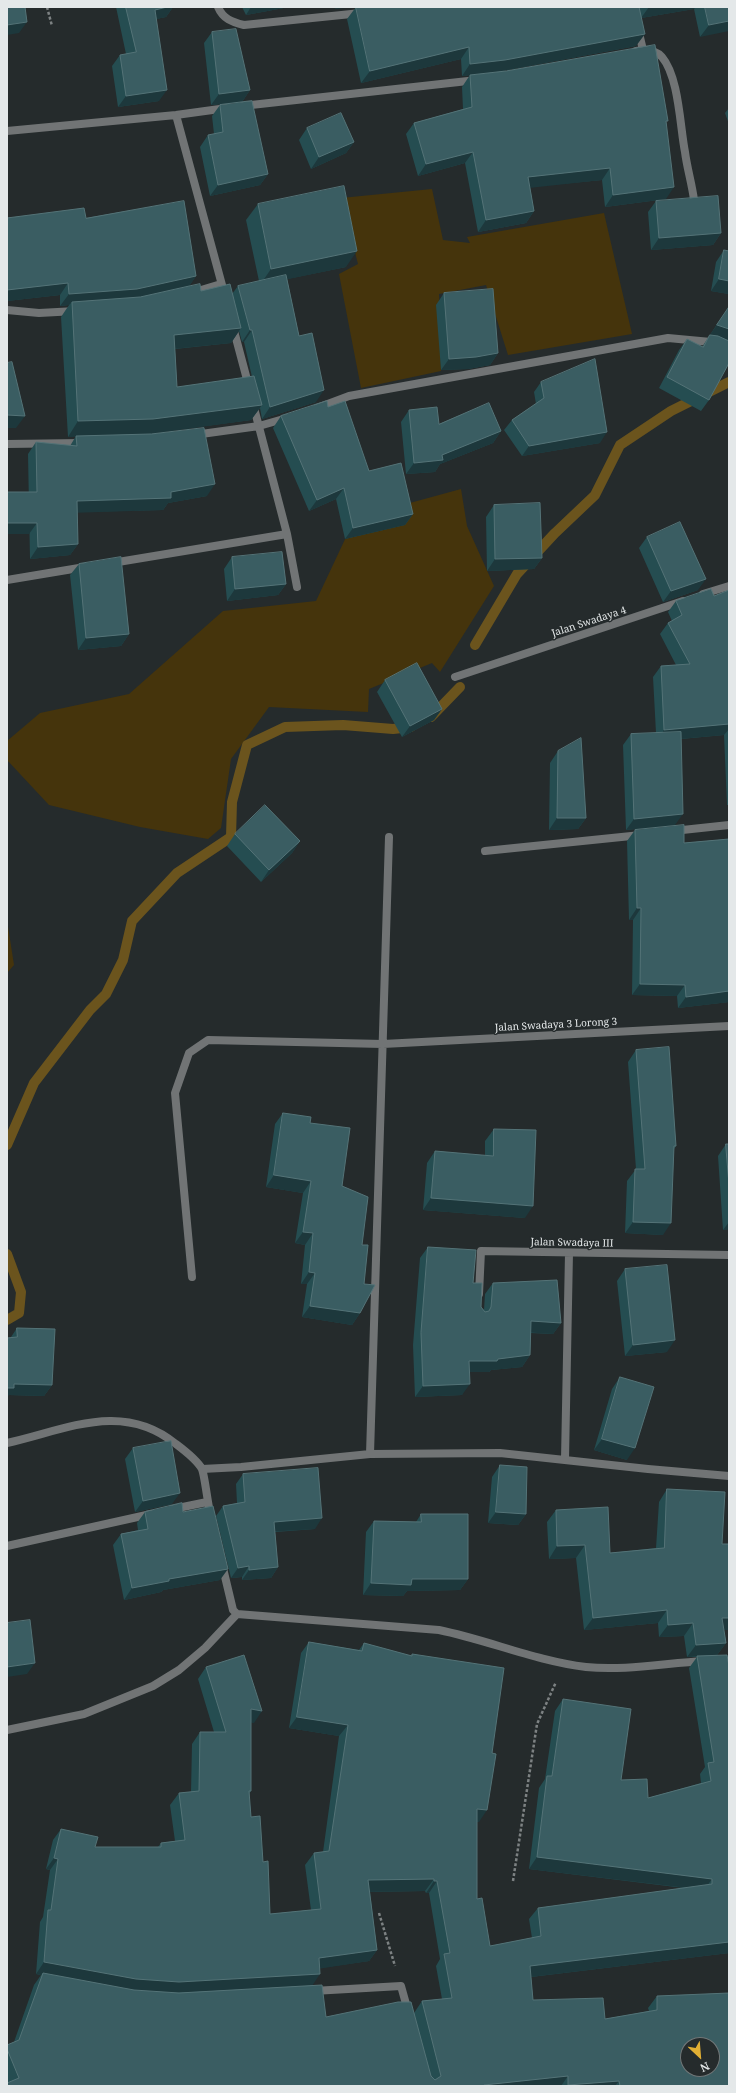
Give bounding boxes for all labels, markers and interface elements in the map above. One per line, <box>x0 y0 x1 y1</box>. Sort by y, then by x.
street label: Jalan Swadaya 4 <box>550 604 628 640</box>
street label: Jalan Swadaya 3 Lorong 3 <box>494 1016 618 1034</box>
street label: Jalan Swadaya III <box>530 1236 614 1250</box>
north arrow <box>680 2037 720 2077</box>
text: N <box>698 2059 712 2076</box>

